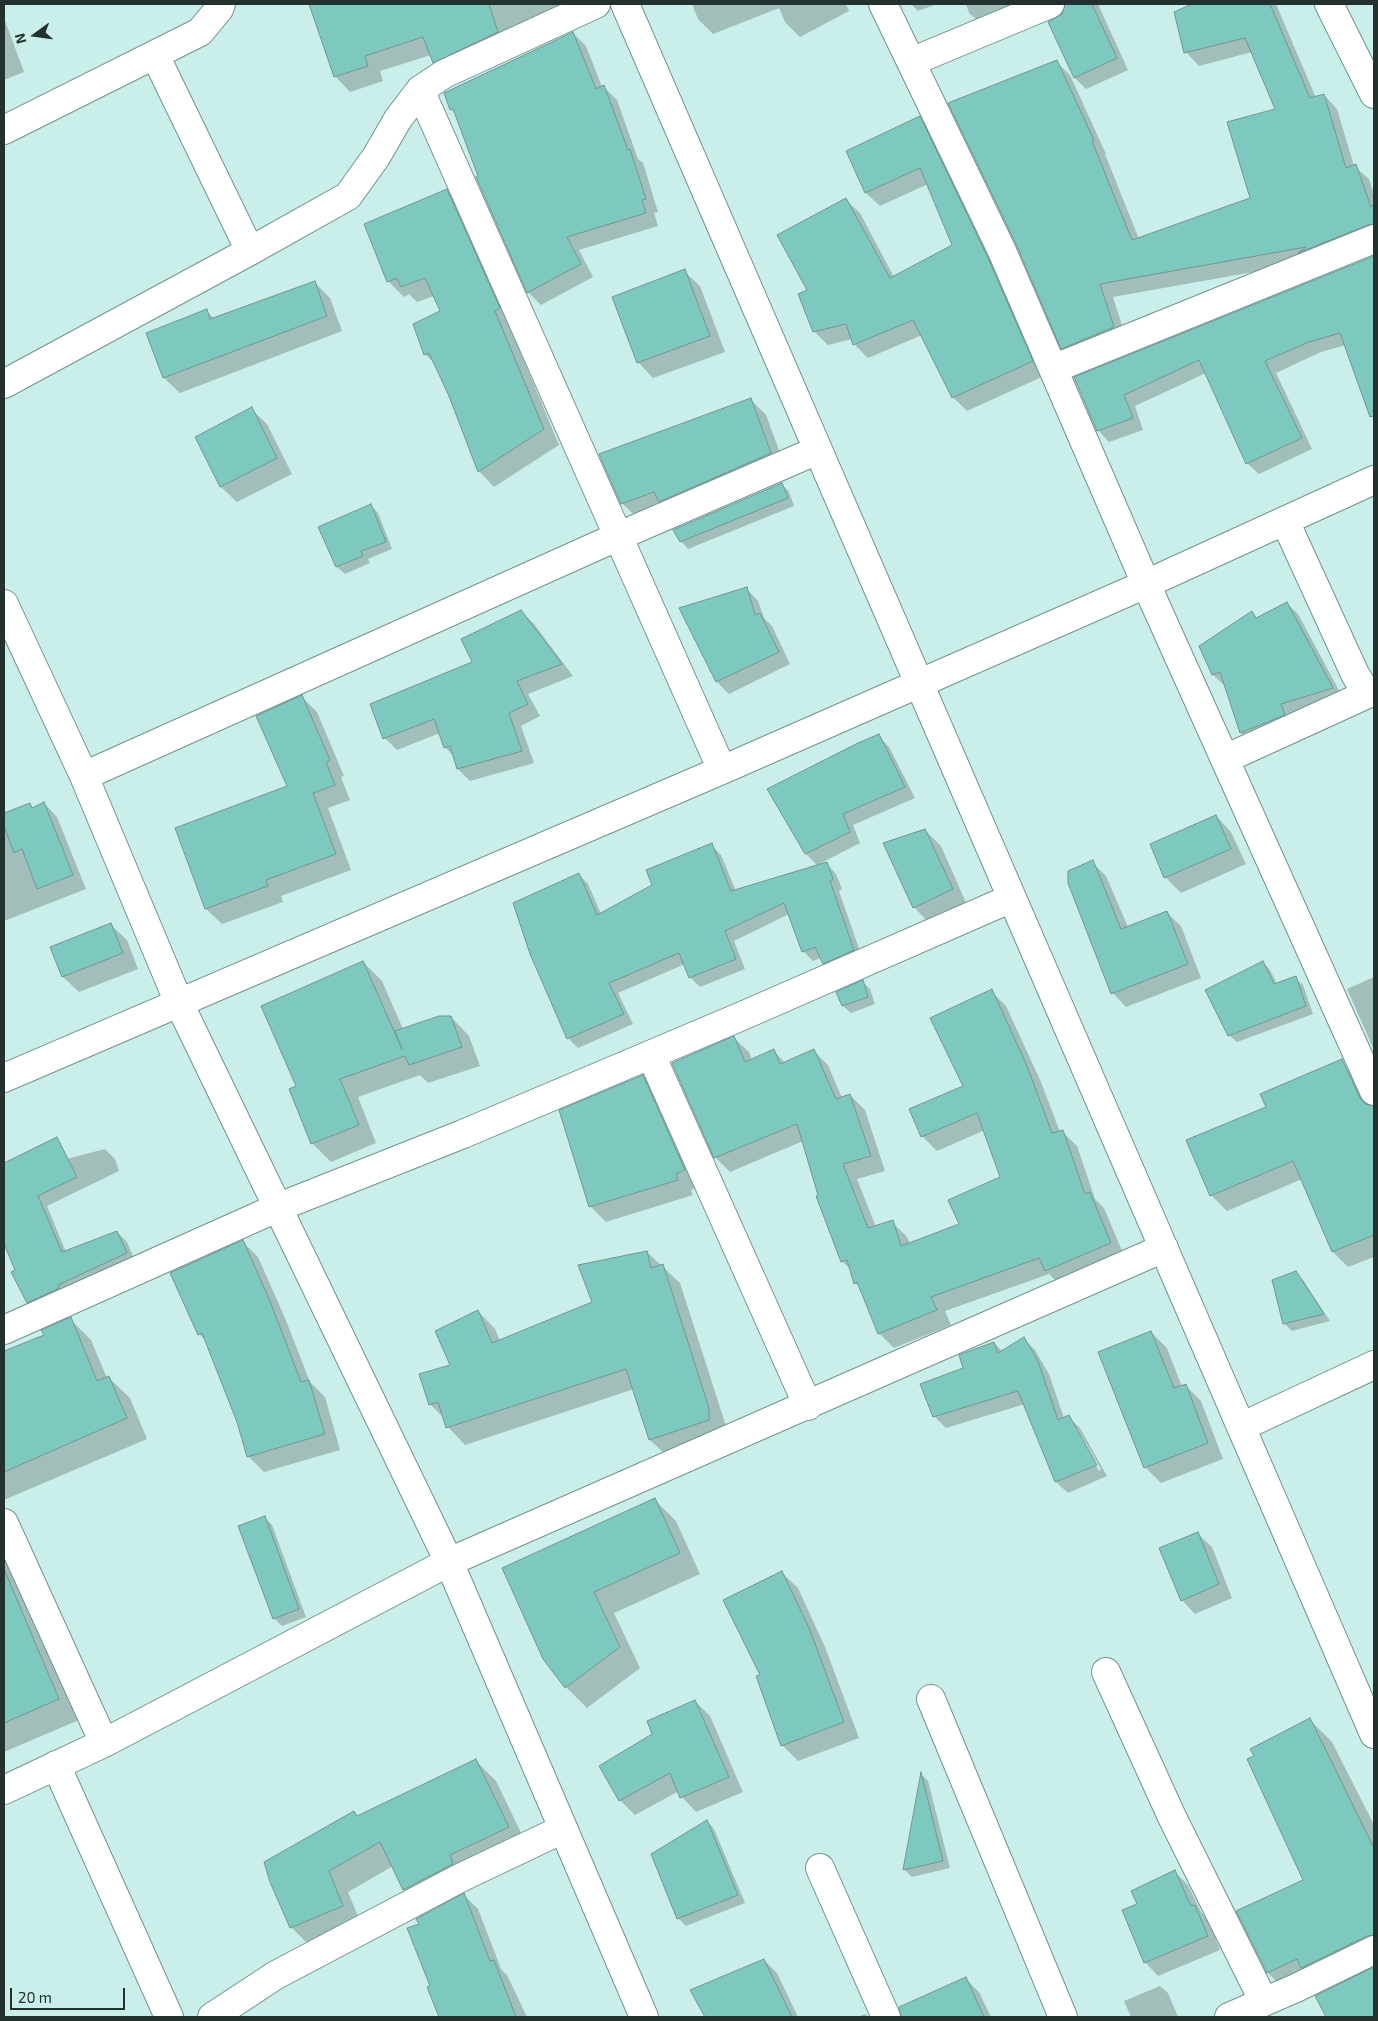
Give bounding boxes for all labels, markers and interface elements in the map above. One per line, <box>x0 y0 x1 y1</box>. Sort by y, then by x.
north arrow <box>10 10 60 60</box>
text: N <box>10 32 29 46</box>
scale bar <box>12 1978 128 2010</box>
text: 20 m <box>18 1988 52 2006</box>

